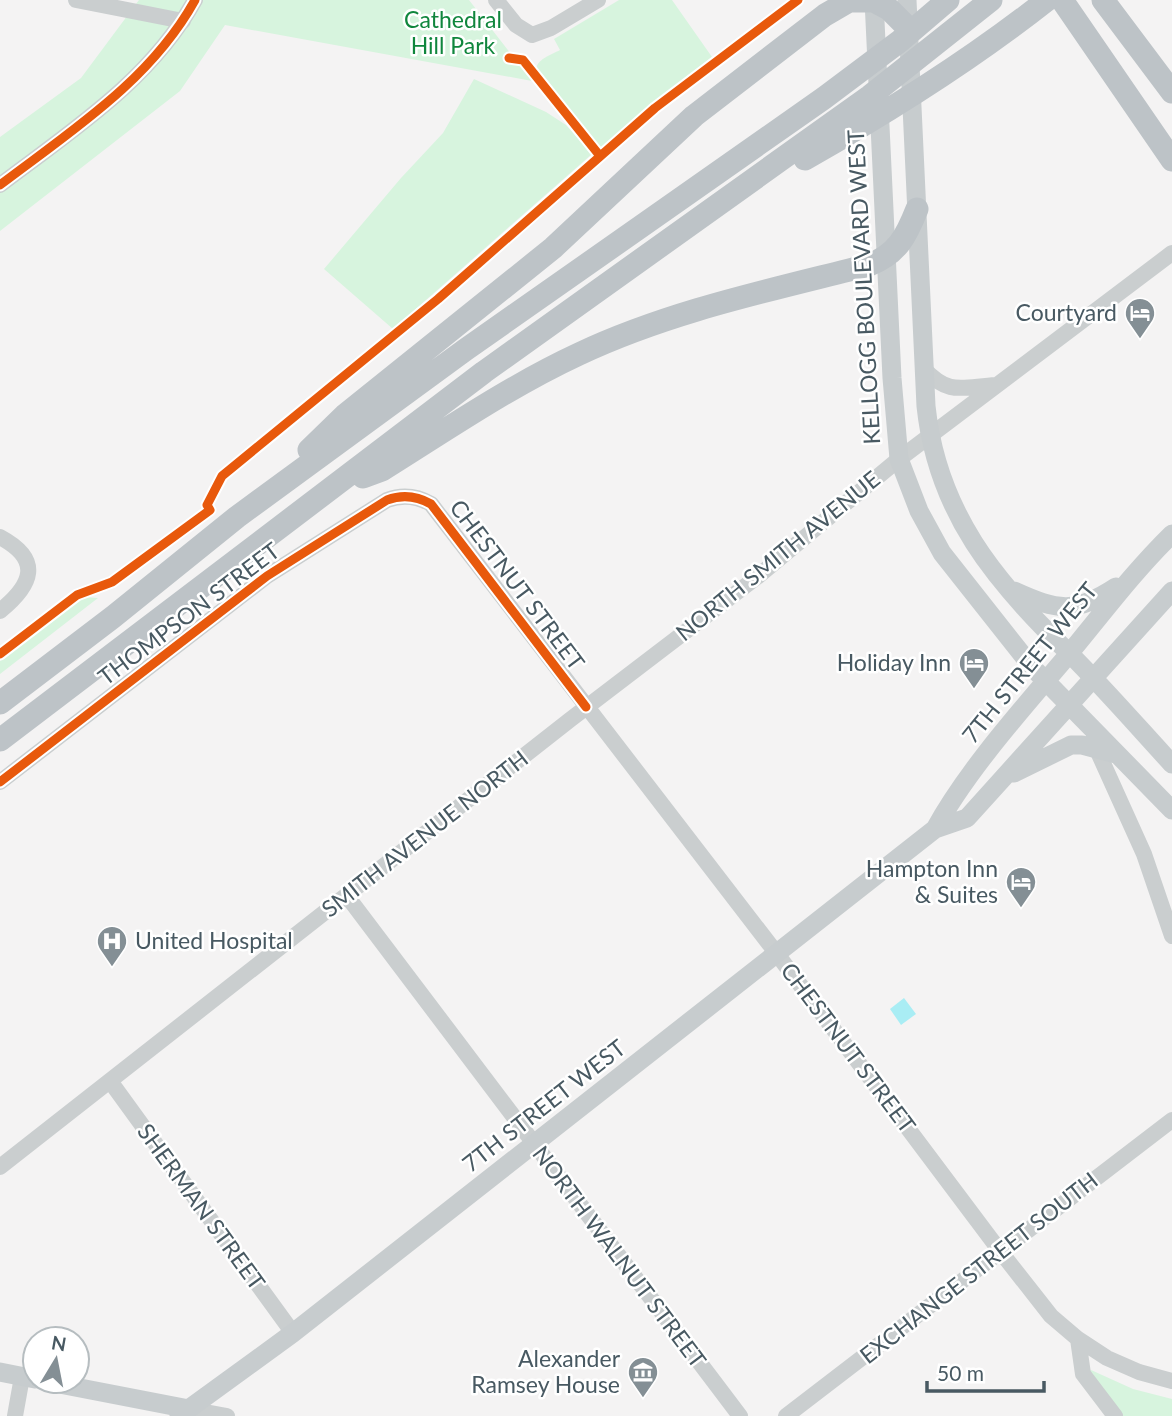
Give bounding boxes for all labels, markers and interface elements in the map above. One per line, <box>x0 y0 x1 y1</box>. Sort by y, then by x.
park label: Cathedral Hill Park <box>404 5 502 59</box>
street label: KELLOGG BOULEVARD WEST <box>841 129 885 445</box>
hotel icon: Courtyard <box>1123 296 1157 340</box>
place label: Courtyard <box>1016 298 1117 326</box>
street label: NORTH SMITH AVENUE <box>670 464 885 646</box>
street label: CHESTNUT STREET <box>445 494 591 675</box>
street label: THOMPSON STREET <box>92 536 285 690</box>
street label: 7TH STREET WEST <box>956 576 1103 749</box>
hotel icon: Holiday Inn <box>957 646 991 690</box>
place label: Holiday Inn <box>837 648 951 676</box>
street label: SMITH AVENUE NORTH <box>316 744 533 923</box>
place label: Hampton Inn & Suites <box>866 854 998 908</box>
hotel icon: Hampton Inn & Suites <box>1004 865 1038 909</box>
hospital icon: United Hospital <box>95 924 129 968</box>
place label: United Hospital <box>135 926 293 954</box>
street label: CHESTNUT STREET <box>776 957 922 1138</box>
street label: 7TH STREET WEST <box>456 1033 631 1178</box>
street label: SHERMAN STREET <box>132 1118 272 1295</box>
street label: NORTH WALNUT STREET <box>527 1140 713 1373</box>
street label: EXCHANGE STREET SOUTH <box>854 1166 1103 1369</box>
north arrow <box>21 1325 91 1395</box>
text: N <box>50 1330 68 1355</box>
place label: Alexander Ramsey House <box>471 1344 621 1398</box>
scale bar <box>927 1350 1044 1394</box>
museum icon: Alexander Ramsey House <box>626 1355 660 1399</box>
text: 50 m <box>937 1360 984 1385</box>

